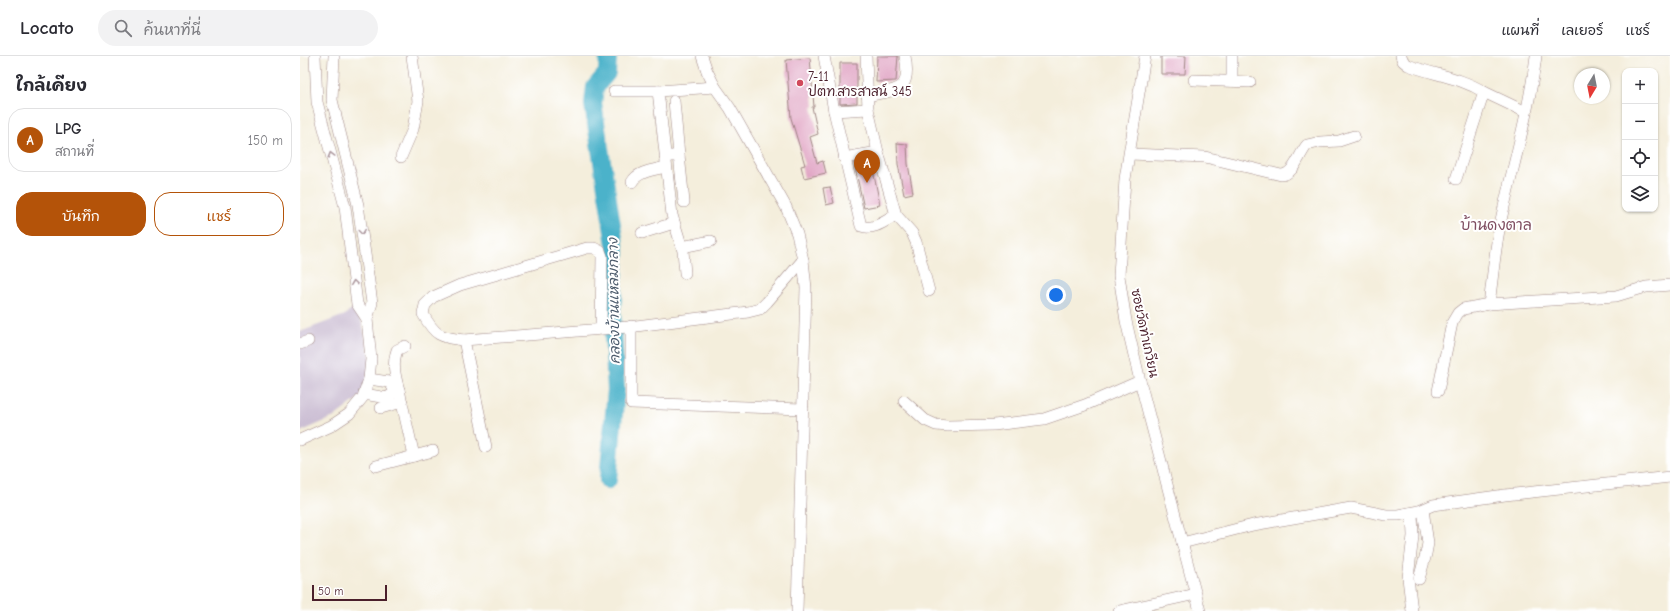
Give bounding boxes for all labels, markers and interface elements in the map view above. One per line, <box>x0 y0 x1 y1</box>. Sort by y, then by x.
search box <box>98 10 378 46</box>
text: Locato <box>20 17 74 39</box>
icon: search <box>112 17 134 39</box>
text: ค้นหาที่นี่ <box>144 21 201 39</box>
text: แผนที่ <box>1501 22 1539 39</box>
text: เลเยอร์ <box>1561 22 1603 39</box>
text: แชร์ <box>1625 22 1650 39</box>
north arrow <box>1574 68 1610 104</box>
map controls <box>1622 68 1658 212</box>
button: + <box>1622 68 1658 104</box>
place label: 7-11 ปตท.สารสาสน์ 345 <box>808 69 912 99</box>
text: ใกล้เคียง <box>16 76 87 95</box>
marker: 7-11 ปตท.สารสาสน์ 345 <box>795 78 805 88</box>
button: − <box>1622 104 1658 140</box>
text: LPG <box>55 120 82 138</box>
text: A <box>26 133 34 148</box>
text: 150 m <box>248 133 283 148</box>
button: locate <box>1622 140 1658 176</box>
text: สถานที่ <box>55 144 94 159</box>
pin: A <box>854 150 880 183</box>
one-way arrow <box>327 152 336 159</box>
button: layers <box>1622 176 1658 212</box>
button: บันทึก <box>16 192 146 236</box>
button: แชร์ <box>154 192 284 236</box>
district label: บ้านดงตาล <box>1460 215 1532 234</box>
one-way arrow <box>357 228 366 235</box>
water label: คลองบ้านแหลมกลาง <box>603 236 624 364</box>
one-way arrow <box>350 280 359 286</box>
your location <box>1046 285 1066 305</box>
street label: ซอยวัดท่าเกวียน <box>1128 287 1163 379</box>
scale bar <box>312 583 387 602</box>
text: 50 m <box>318 585 343 598</box>

